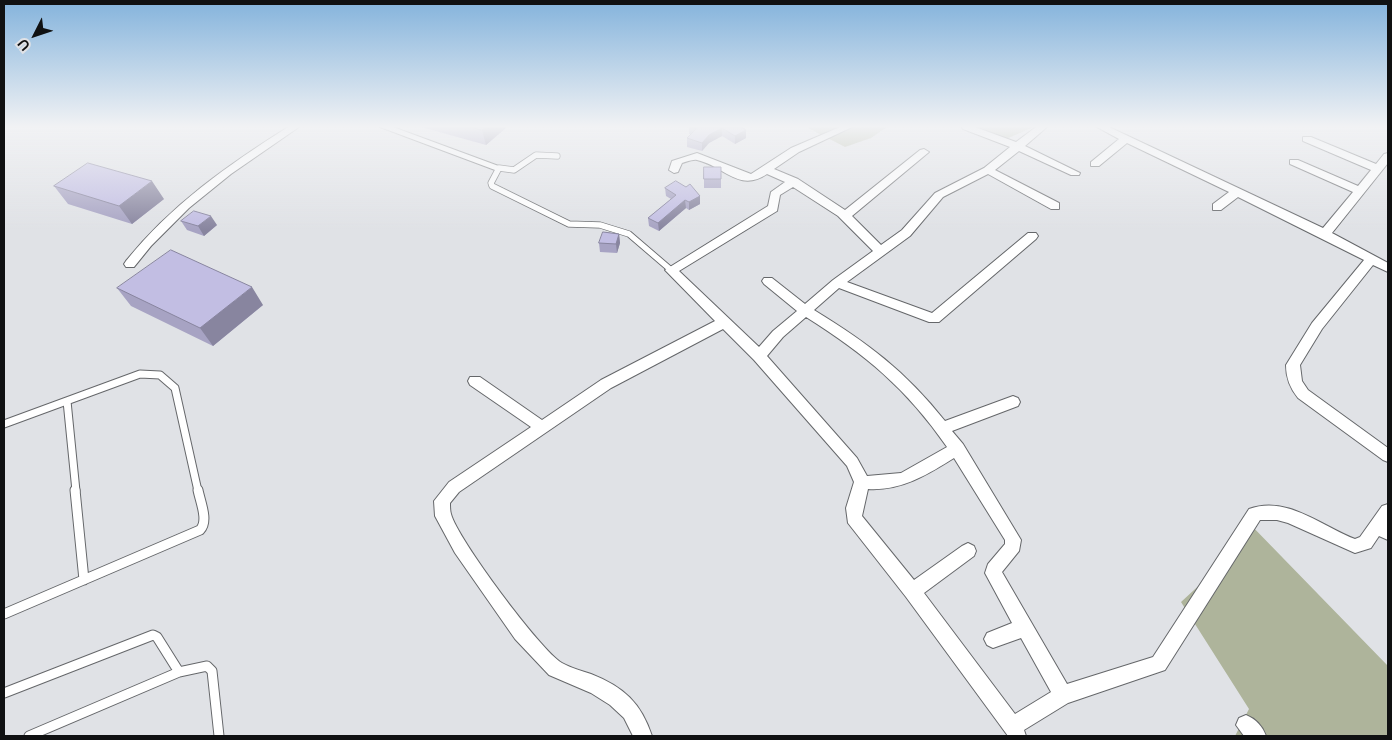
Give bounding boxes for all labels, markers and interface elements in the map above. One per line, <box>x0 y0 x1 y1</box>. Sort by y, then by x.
north arrow <box>10 10 60 60</box>
text: U <box>14 36 33 54</box>

